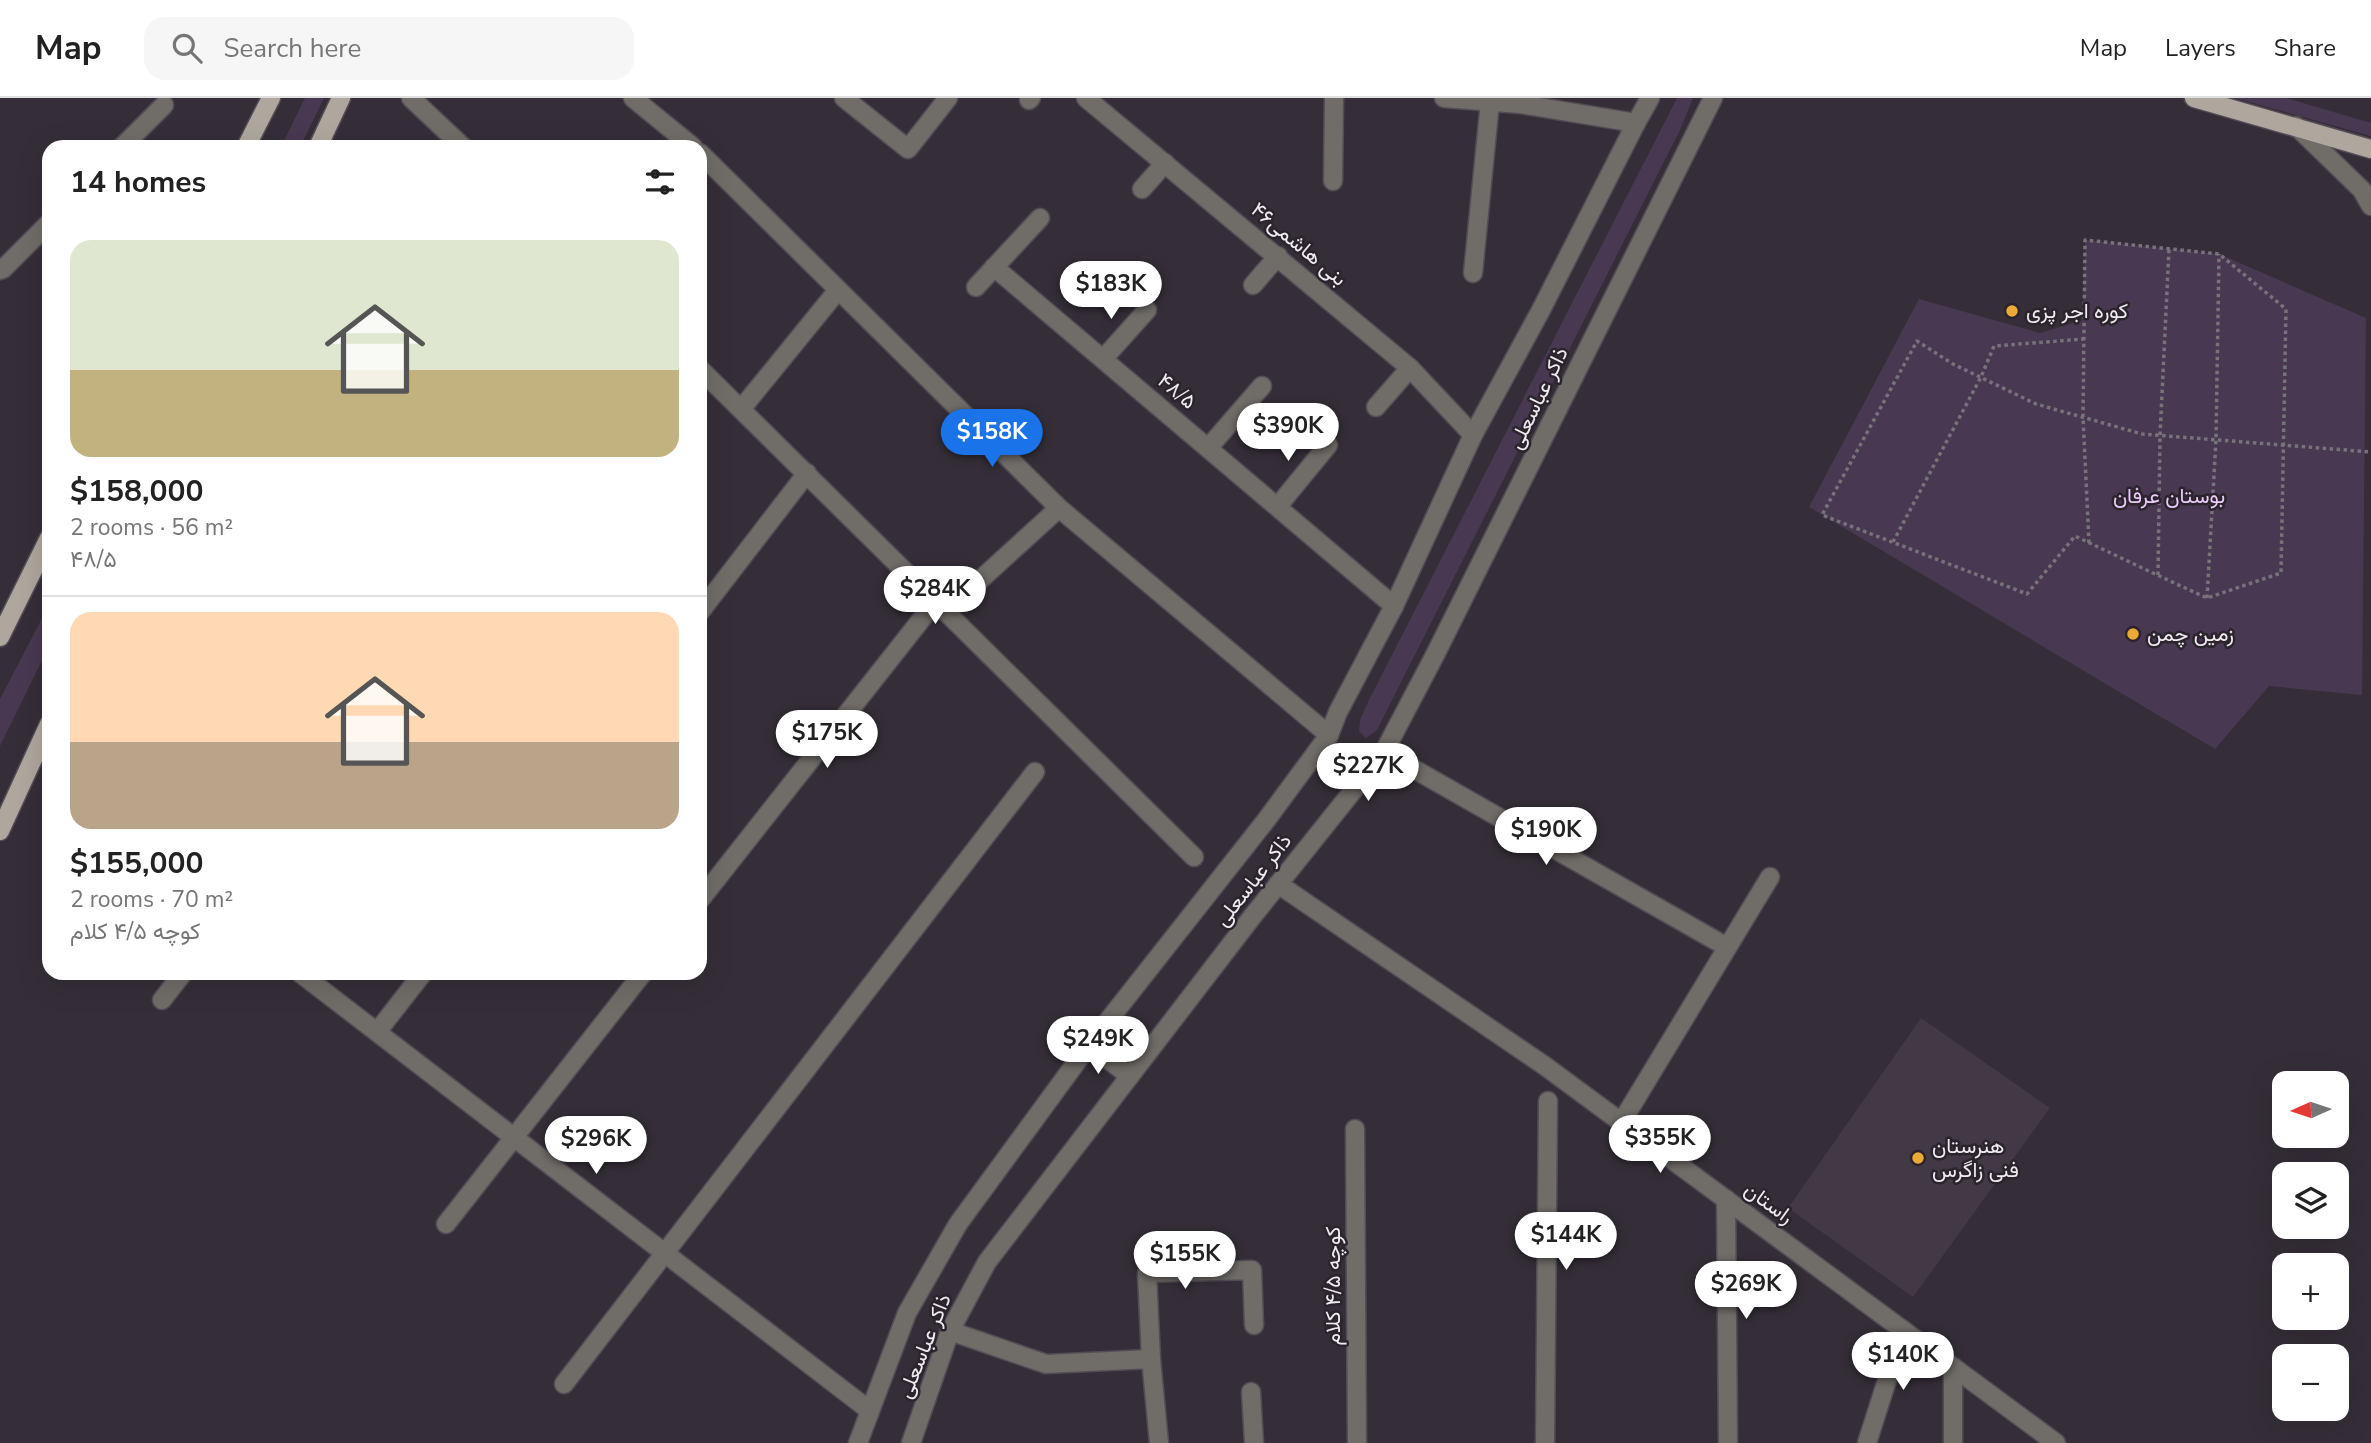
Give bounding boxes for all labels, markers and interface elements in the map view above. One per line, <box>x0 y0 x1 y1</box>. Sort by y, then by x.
search box <box>144 17 634 80</box>
text: Map <box>35 26 102 71</box>
icon: search <box>168 29 206 67</box>
text: Search here <box>224 31 361 66</box>
text: Map <box>2080 32 2127 64</box>
text: Layers <box>2165 32 2236 64</box>
text: Share <box>2274 32 2336 64</box>
text: 14 homes <box>70 162 206 203</box>
icon: filters <box>641 163 679 201</box>
street label: بنی هاشمی۴۶ <box>1245 196 1353 292</box>
pin: $183K <box>1062 262 1160 321</box>
text: $183K <box>1076 268 1146 299</box>
icon: home <box>312 286 438 412</box>
place label: کوره اجر پزی <box>2026 297 2128 325</box>
marker: کوره اجر پزی <box>2004 303 2020 319</box>
street label: ذاکر عباسعلی <box>1501 342 1575 454</box>
street label: ۴۸/۵ <box>1152 367 1202 415</box>
pin: $390K <box>1239 404 1337 463</box>
pin: $158K <box>943 410 1041 469</box>
text: $390K <box>1253 410 1323 441</box>
text: $158K <box>957 416 1027 447</box>
text: $158,000 <box>70 471 203 512</box>
park label: بوستان عرفان <box>2113 482 2225 510</box>
text: 2 rooms · 56 m² <box>70 512 233 543</box>
text: ۴۸/۵ <box>70 544 117 575</box>
pin: $284K <box>886 566 984 626</box>
text: $284K <box>900 573 970 604</box>
place label: زمین چمن <box>2147 620 2234 648</box>
marker: زمین چمن <box>2125 626 2141 642</box>
icon: home <box>312 658 438 784</box>
pin: $175K <box>778 710 876 770</box>
text: $175K <box>792 717 862 748</box>
pin: $227K <box>1319 744 1417 803</box>
text: $227K <box>1333 750 1403 781</box>
pin: $190K <box>1497 808 1595 867</box>
text: $190K <box>1511 814 1581 845</box>
street label: ذاکر عباسعلی <box>1208 828 1298 932</box>
text: $155,000 <box>70 843 203 884</box>
text: 2 rooms · 70 m² <box>70 884 233 915</box>
text: کوچه ۴/۵ کلام <box>70 916 201 947</box>
pin: $249K <box>1049 1016 1147 1076</box>
text: $249K <box>1063 1023 1133 1054</box>
north arrow <box>2272 1071 2348 1148</box>
map controls <box>2272 1071 2349 1421</box>
pin: $296K <box>547 1116 645 1176</box>
pin: $355K <box>1611 1116 1709 1175</box>
text: $355K <box>1625 1122 1695 1153</box>
text: $296K <box>561 1123 631 1154</box>
place label: هنرستان فنی زاگرس <box>1932 1132 2019 1184</box>
marker: هنرستان فنی زاگرس <box>1910 1150 1926 1166</box>
button: layers <box>2272 1162 2349 1239</box>
street label: راستان <box>1739 1176 1799 1230</box>
pin: $144K <box>1517 1212 1615 1272</box>
text: $144K <box>1531 1219 1601 1250</box>
street label: کوچه ۴/۵ کلام <box>1319 1226 1347 1346</box>
pin: $155K <box>1136 1232 1234 1291</box>
text: $155K <box>1150 1238 1220 1269</box>
button: + <box>2272 1253 2349 1330</box>
pin: $269K <box>1697 1262 1795 1321</box>
text: $269K <box>1711 1268 1781 1299</box>
street label: ذاکر عباسعلی <box>890 1290 958 1402</box>
pin: $140K <box>1854 1332 1952 1392</box>
text: $140K <box>1868 1339 1938 1370</box>
button: − <box>2272 1344 2349 1421</box>

